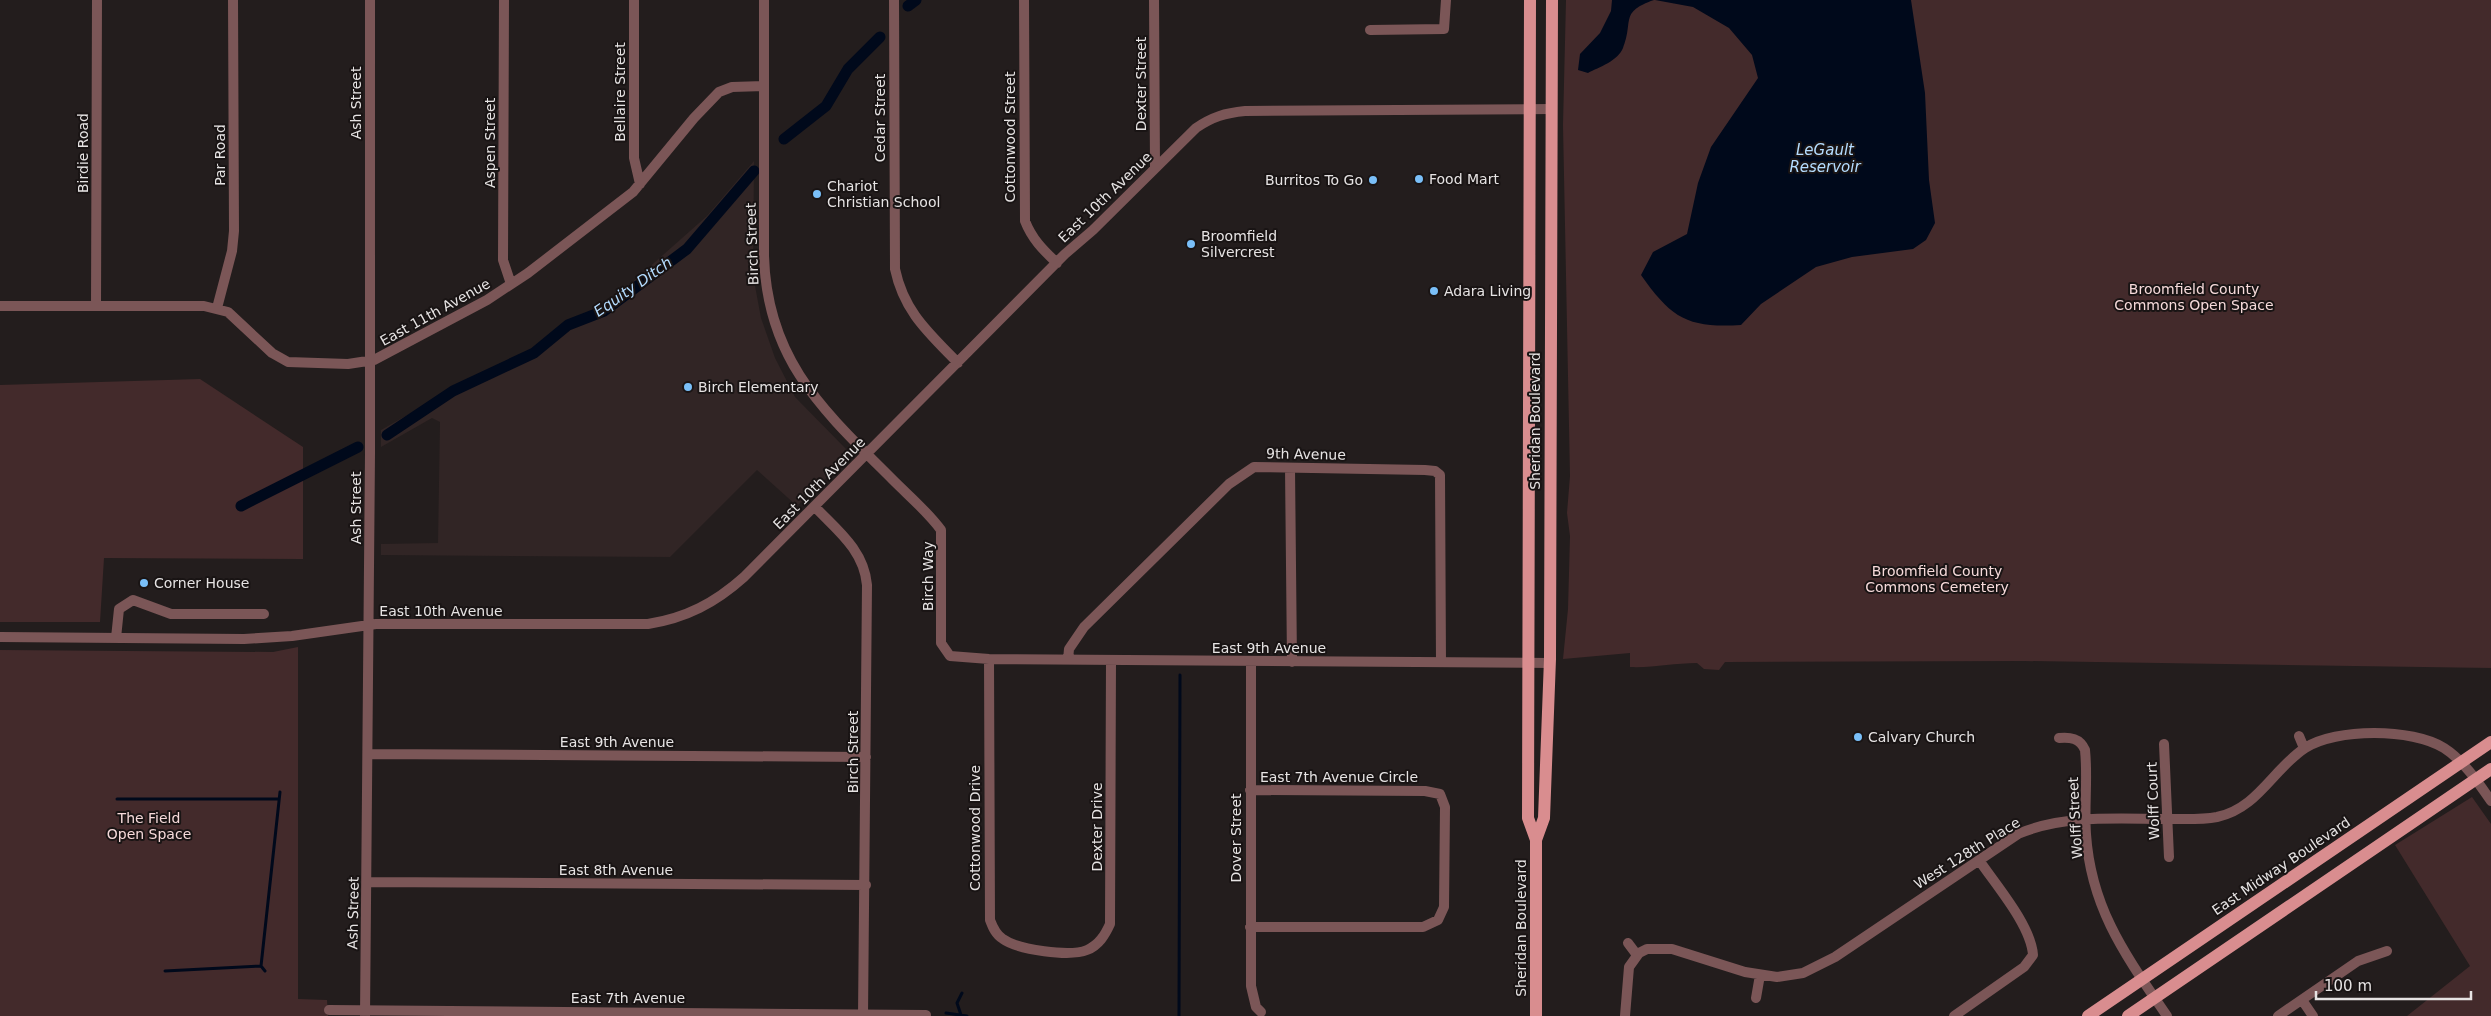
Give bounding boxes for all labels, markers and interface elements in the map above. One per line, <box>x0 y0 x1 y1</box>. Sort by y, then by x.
street label: Dexter Street <box>1133 36 1149 131</box>
street label: Bellaire Street <box>612 42 628 142</box>
street label: Ash Street <box>348 66 364 139</box>
street label: Cottonwood Street <box>1002 71 1018 203</box>
street label: Cedar Street <box>872 73 888 162</box>
street label: Aspen Street <box>482 97 498 188</box>
street label: Birdie Road <box>75 113 91 193</box>
street label: Par Road <box>212 124 228 186</box>
water label: LeGault Reservoir <box>1789 141 1861 176</box>
street label: East 10th Avenue <box>1055 148 1155 246</box>
place label: Food Mart <box>1429 171 1499 187</box>
place label: Burritos To Go <box>1265 172 1363 188</box>
marker: Food Mart <box>1413 173 1425 185</box>
marker: Burritos To Go <box>1367 174 1379 186</box>
place label: Chariot Christian School <box>827 178 940 210</box>
marker: Chariot Christian School <box>811 188 823 200</box>
street label: Birch Street <box>743 202 761 286</box>
place label: Broomfield Silvercrest <box>1201 228 1277 260</box>
marker: Broomfield Silvercrest <box>1185 238 1197 250</box>
water label: Equity Ditch <box>590 253 676 321</box>
street label: East 11th Avenue <box>377 275 493 349</box>
park label: Broomfield County Commons Open Space <box>2114 281 2274 313</box>
place label: Adara Living <box>1444 283 1531 299</box>
marker: Adara Living <box>1428 285 1440 297</box>
street label: Sheridan Boulevard <box>1527 352 1543 490</box>
place label: Birch Elementary <box>698 379 819 395</box>
marker: Birch Elementary <box>682 381 694 393</box>
street label: East 10th Avenue <box>770 434 868 532</box>
street label: 9th Avenue <box>1266 445 1346 463</box>
street label: Ash Street <box>348 471 364 544</box>
street label: Birch Way <box>920 541 936 611</box>
park label: Broomfield County Commons Cemetery <box>1865 563 2009 595</box>
place label: Corner House <box>154 575 249 591</box>
marker: Corner House <box>138 577 150 589</box>
street label: East 10th Avenue <box>379 603 503 619</box>
street label: East 9th Avenue <box>1212 640 1326 656</box>
street label: Birch Street <box>845 710 861 793</box>
place label: Calvary Church <box>1868 729 1975 745</box>
marker: Calvary Church <box>1852 731 1864 743</box>
street label: East 9th Avenue <box>560 734 674 750</box>
street label: Wolff Court <box>2144 761 2162 840</box>
street label: Cottonwood Drive <box>967 765 983 891</box>
street label: East 7th Avenue Circle <box>1260 769 1418 785</box>
street label: Wolff Street <box>2065 776 2085 859</box>
street label: Dexter Drive <box>1089 782 1105 872</box>
street label: Dover Street <box>1228 793 1244 883</box>
park label: The Field Open Space <box>107 810 191 842</box>
street label: West 128th Place <box>1911 814 2023 892</box>
street label: East Midway Boulevard <box>2209 814 2353 918</box>
street label: Sheridan Boulevard <box>1513 859 1529 997</box>
street label: East 8th Avenue <box>559 862 673 878</box>
street label: Ash Street <box>344 876 362 950</box>
scale bar <box>2316 968 2471 1000</box>
text: 100 m <box>2324 977 2372 995</box>
street label: East 7th Avenue <box>571 990 685 1006</box>

